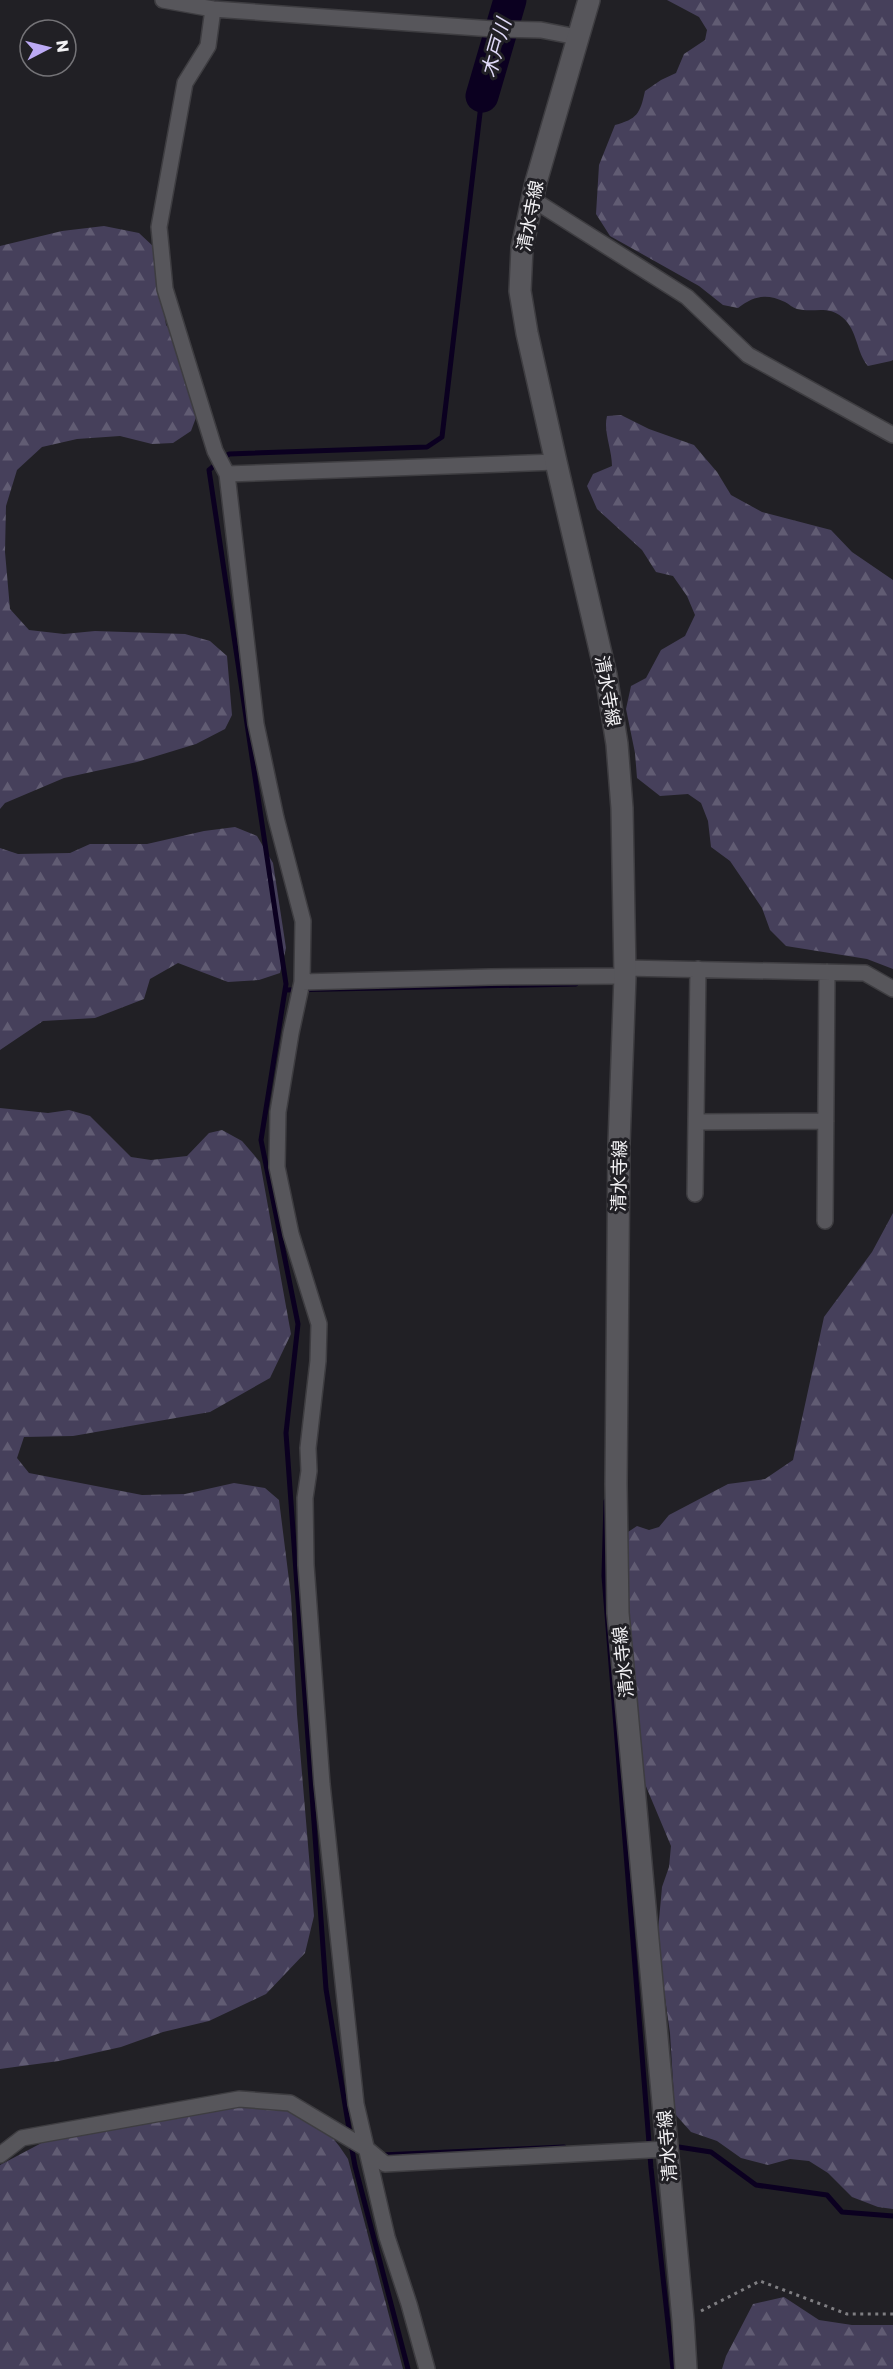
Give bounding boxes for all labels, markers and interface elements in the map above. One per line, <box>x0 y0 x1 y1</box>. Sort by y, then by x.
water label: 木戸川 <box>474 13 518 81</box>
north arrow <box>18 18 78 78</box>
text: N <box>50 39 75 54</box>
street label: 清水寺線 <box>511 178 549 254</box>
street label: 清水寺線 <box>589 653 627 729</box>
street label: 清水寺線 <box>606 1140 632 1212</box>
street label: 清水寺線 <box>607 1625 639 1699</box>
street label: 清水寺線 <box>651 2109 683 2183</box>

